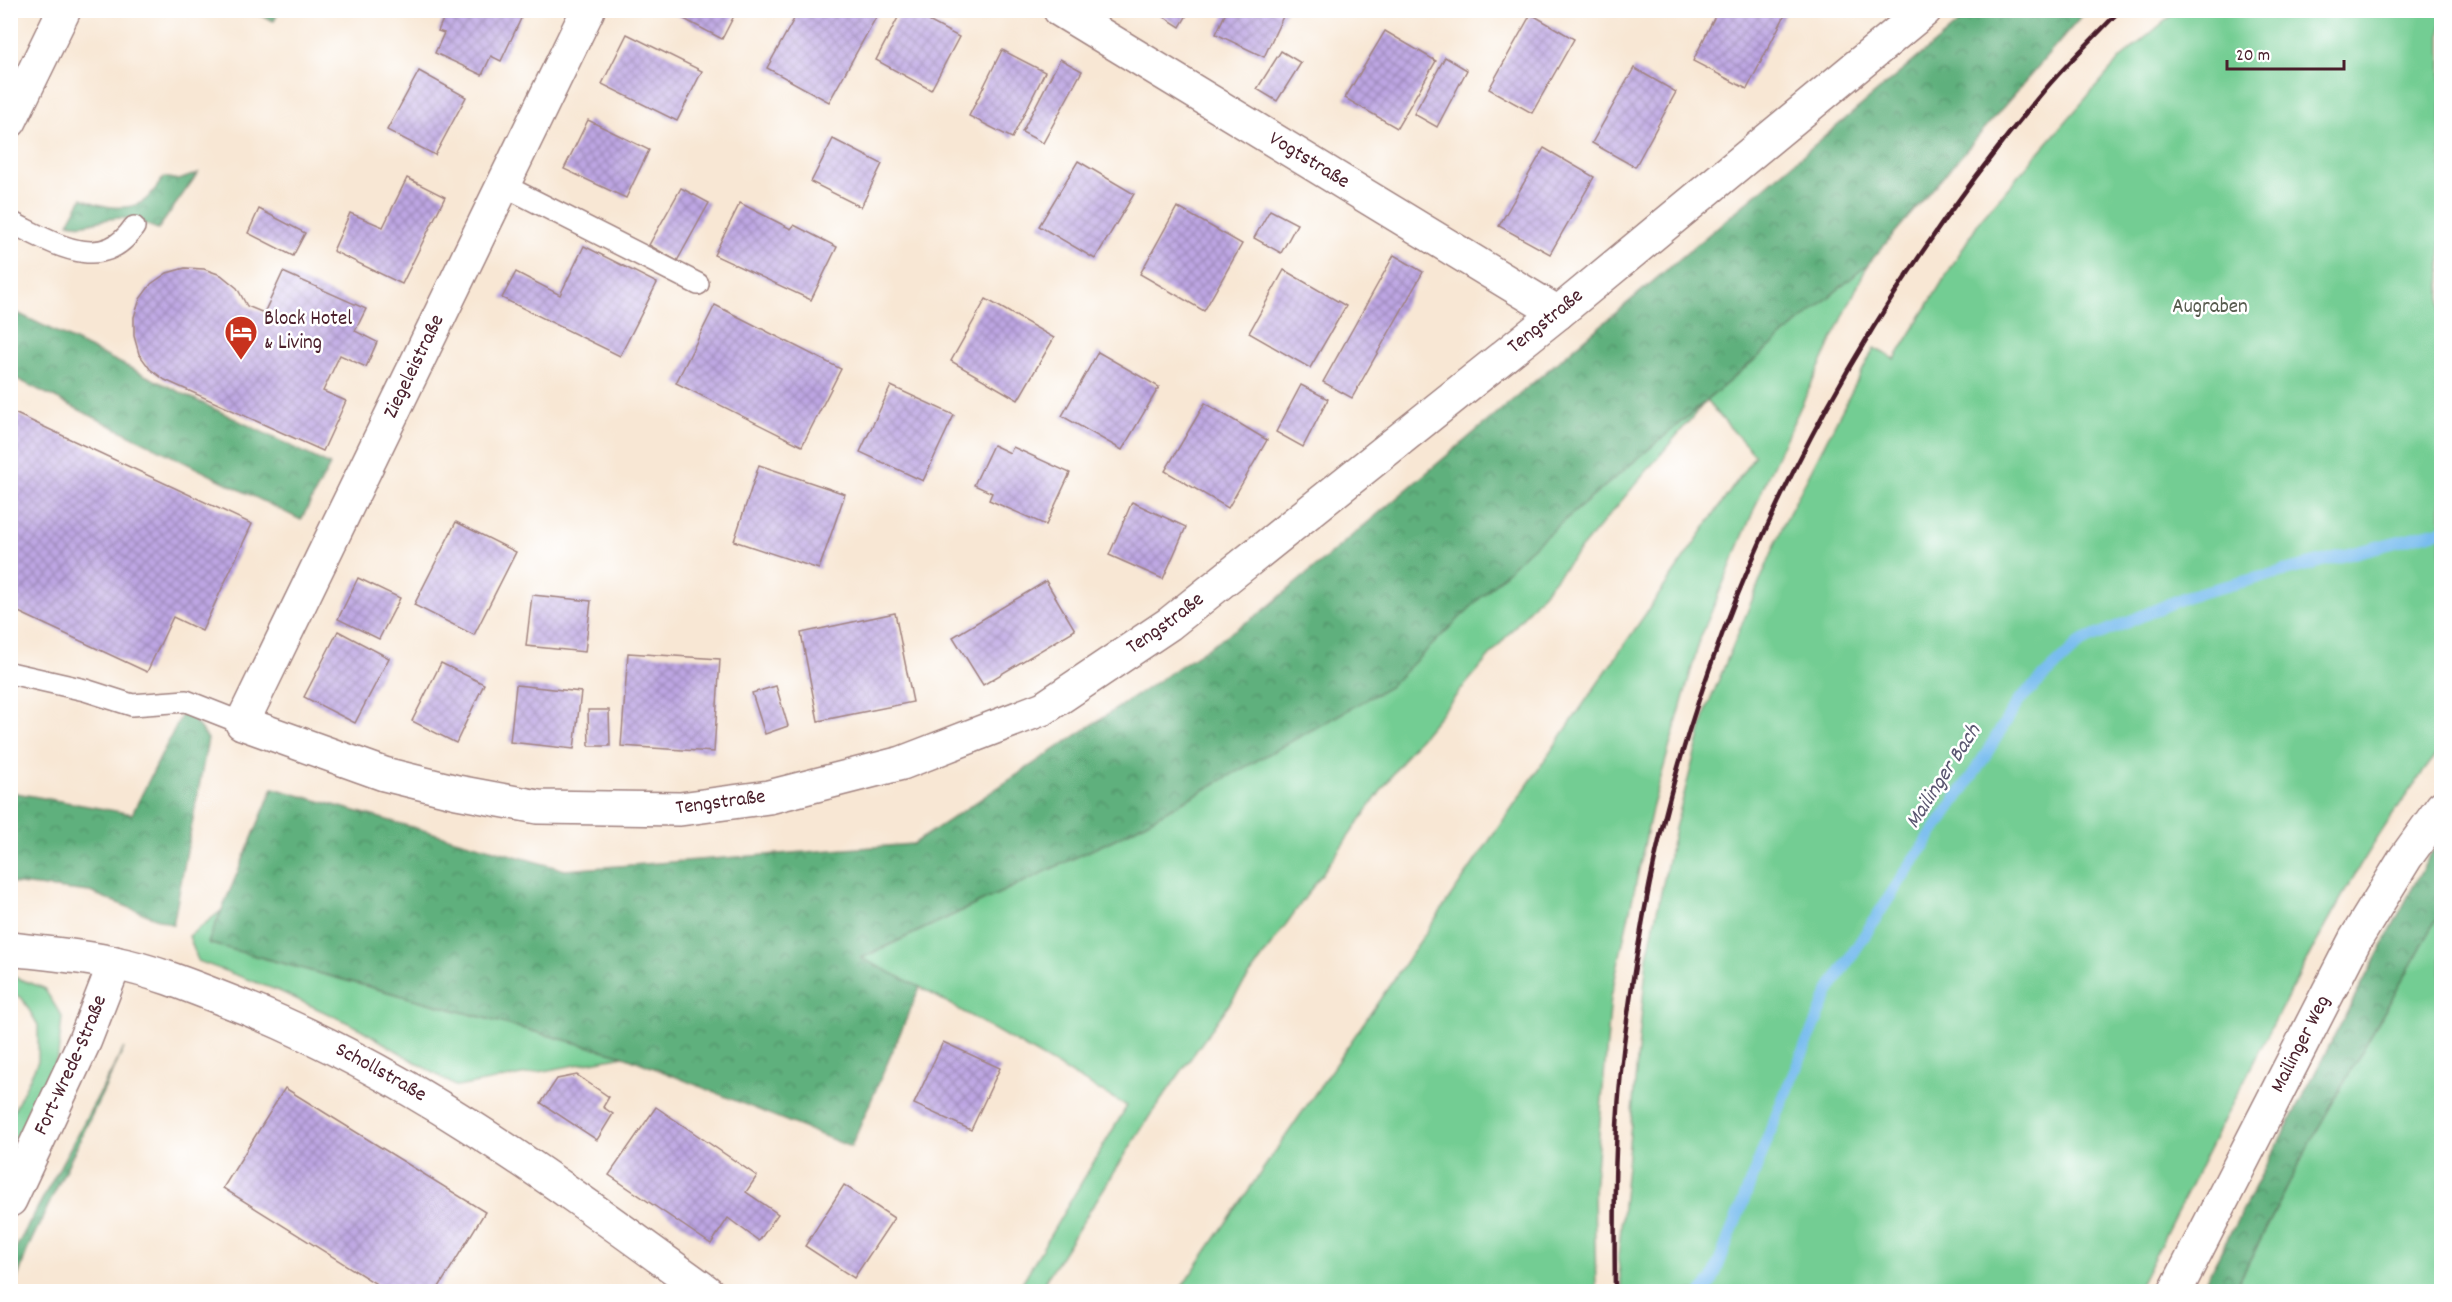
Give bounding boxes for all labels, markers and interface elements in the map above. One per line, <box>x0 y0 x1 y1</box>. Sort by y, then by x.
scale bar <box>2227 33 2344 71</box>
text: 20 m <box>2236 44 2270 69</box>
street label: Vogtstraße <box>1262 125 1355 197</box>
street label: Tengstraße <box>1502 282 1591 362</box>
park label: Augraben <box>2172 293 2248 323</box>
place label: Block Hotel & Living <box>264 305 352 359</box>
street label: Ziegeleistraße <box>377 310 453 424</box>
hotel icon: Block Hotel & Living <box>223 314 259 361</box>
street label: Tengstraße <box>1121 586 1211 663</box>
water label: Mailinger Bach <box>1899 718 1990 835</box>
street label: Tengstraße <box>674 783 767 824</box>
street label: Mailinger Weg <box>2264 990 2339 1099</box>
street label: Fort-Wrede-Straße <box>27 991 116 1141</box>
street label: Schollstraße <box>329 1036 432 1111</box>

